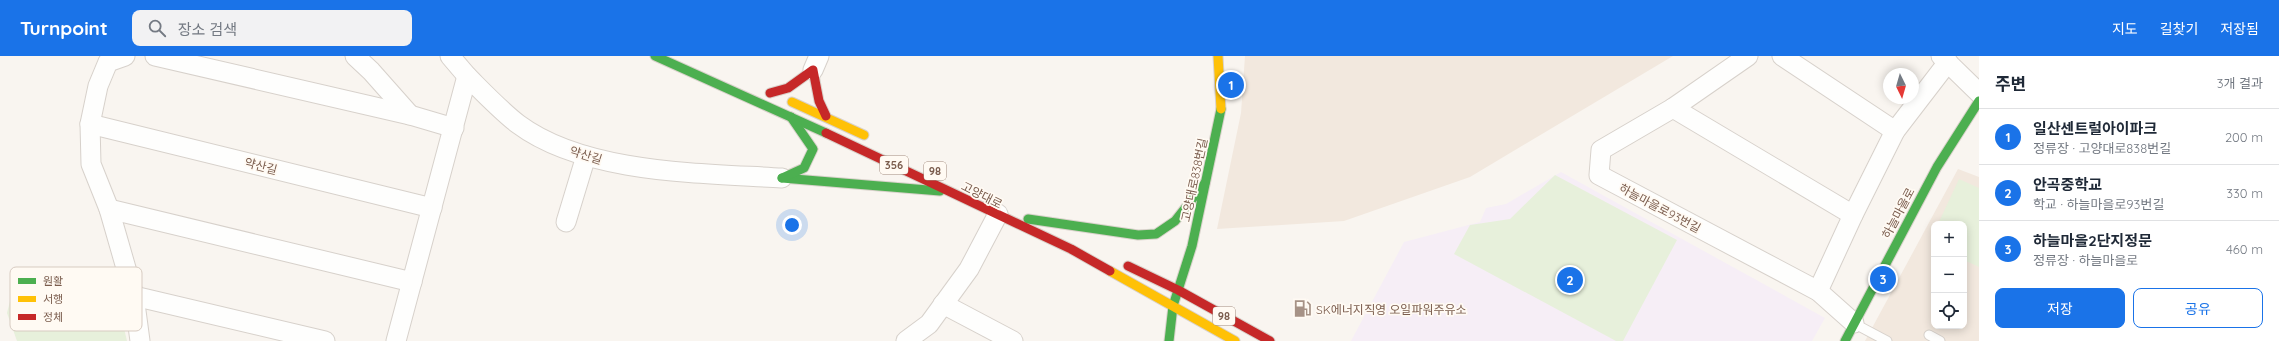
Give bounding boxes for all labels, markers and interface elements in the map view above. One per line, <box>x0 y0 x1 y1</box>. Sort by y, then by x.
search box <box>132 10 412 46</box>
text: Turnpoint <box>20 16 108 40</box>
icon: search <box>146 17 168 39</box>
text: 장소 검색 <box>178 20 237 39</box>
text: 지도 <box>2112 20 2138 38</box>
text: 길찾기 <box>2160 20 2198 38</box>
text: 저장됨 <box>2220 20 2259 38</box>
north arrow <box>1883 68 1919 104</box>
pin: 1 <box>1218 70 1244 100</box>
text: 주변 <box>1995 73 2026 94</box>
text: 3개 결과 <box>2217 75 2263 91</box>
text: 일산센트럴아이파크 <box>2033 119 2157 138</box>
text: 1 <box>2005 129 2011 145</box>
text: 200 m <box>2225 129 2263 145</box>
street label: 고양대로838번길 <box>1178 137 1210 223</box>
text: 정류장 · 고양대로838번길 <box>2033 140 2171 156</box>
street label: 약산길 <box>568 143 604 167</box>
street label: 약산길 <box>243 155 279 177</box>
road number: 356 <box>880 156 908 174</box>
road number: 98 <box>924 162 946 180</box>
text: 안곡중학교 <box>2033 175 2102 194</box>
street label: 고양대로 <box>959 178 1005 212</box>
street label: 하늘마을로93번길 <box>1617 180 1703 236</box>
street label: 하늘마을로 <box>1878 185 1918 241</box>
text: 2 <box>2004 185 2012 201</box>
text: 330 m <box>2226 185 2263 201</box>
text: 학교 · 하늘마을로93번길 <box>2033 196 2164 212</box>
your location <box>782 215 802 235</box>
map controls <box>1931 221 1967 329</box>
button: + <box>1931 221 1967 257</box>
text: 하늘마을2단지정문 <box>2033 231 2152 250</box>
text: 3 <box>2005 241 2011 257</box>
text: 460 m <box>2226 241 2263 257</box>
text: 정류장 · 하늘마을로 <box>2033 252 2138 268</box>
button: − <box>1931 257 1967 293</box>
pin: 3 <box>1870 264 1896 294</box>
pin: 2 <box>1557 265 1583 295</box>
legend <box>10 267 142 331</box>
text: 원활 <box>43 274 63 288</box>
button: 저장 <box>1995 288 2125 328</box>
button: 공유 <box>2133 288 2263 328</box>
text: 서행 <box>43 292 63 306</box>
button: locate <box>1931 293 1967 329</box>
fuel station icon: SK에너지직영 오일파워주유소 <box>1293 299 1313 319</box>
place label: SK에너지직영 오일파워주유소 <box>1316 302 1467 317</box>
road number: 98 <box>1213 307 1235 325</box>
text: 정체 <box>43 310 63 324</box>

